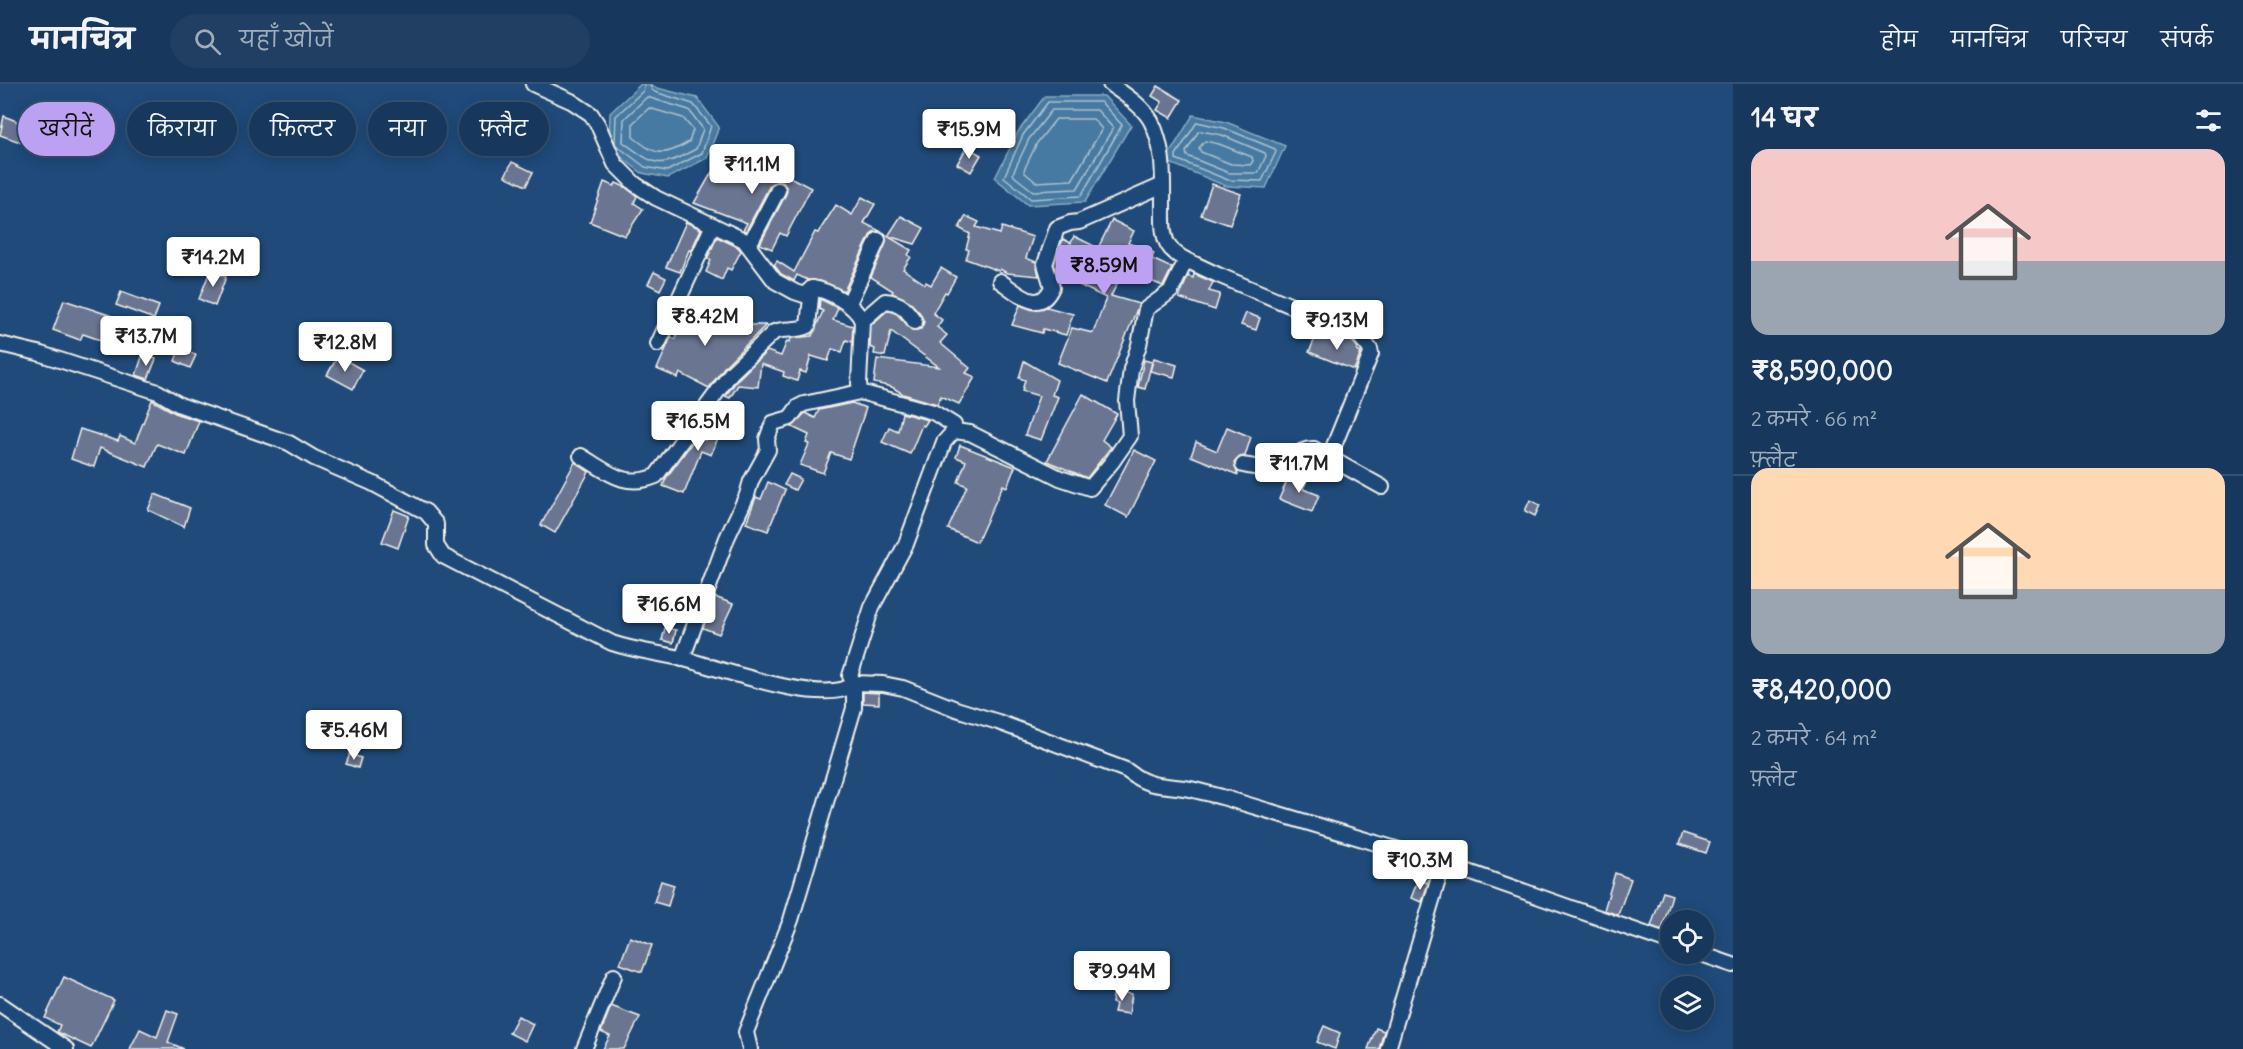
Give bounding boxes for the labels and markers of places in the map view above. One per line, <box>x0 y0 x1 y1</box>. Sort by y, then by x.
pin: ₹15.9M <box>920 109 1018 160</box>
pin: ₹11.1M <box>703 144 801 195</box>
pin: ₹14.2M <box>164 237 262 288</box>
pin: ₹8.59M <box>1055 245 1153 296</box>
pin: ₹8.42M <box>656 296 754 347</box>
pin: ₹9.13M <box>1288 300 1386 351</box>
pin: ₹13.7M <box>97 316 195 367</box>
pin: ₹12.8M <box>296 322 394 373</box>
pin: ₹16.5M <box>649 401 747 452</box>
pin: ₹11.7M <box>1250 443 1348 494</box>
pin: ₹16.6M <box>620 584 718 635</box>
pin: ₹5.46M <box>305 710 403 761</box>
pin: ₹10.3M <box>1371 840 1469 891</box>
pin: ₹9.94M <box>1073 951 1171 1002</box>

